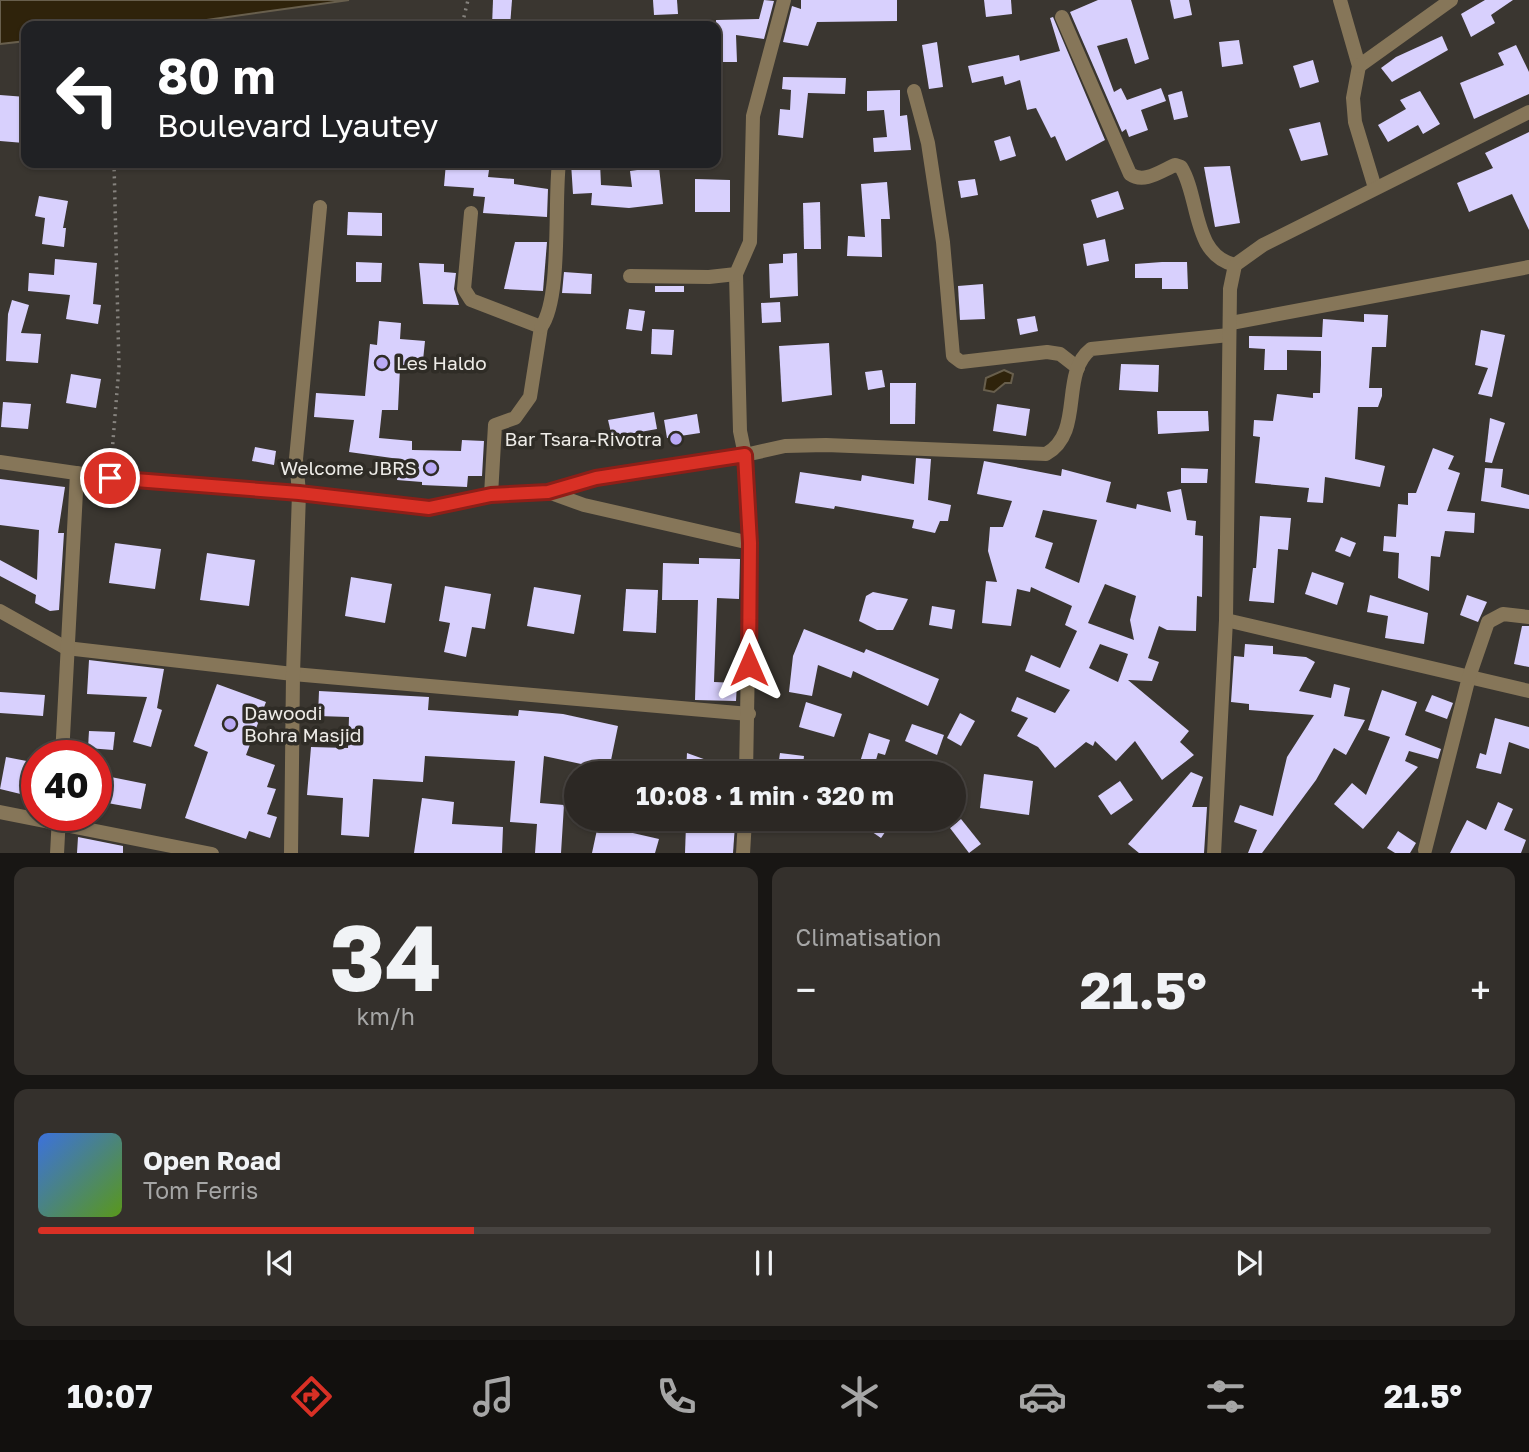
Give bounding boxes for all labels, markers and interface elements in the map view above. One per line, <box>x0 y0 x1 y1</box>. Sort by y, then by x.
text: 80 m <box>157 46 275 105</box>
icon: left <box>42 49 133 140</box>
text: Boulevard Lyautey <box>157 106 438 144</box>
place label: Les Haldo <box>396 351 487 374</box>
marker: Les Haldo <box>374 355 390 371</box>
place label: Bar Tsara-Rivotra <box>505 427 662 450</box>
marker: Bar Tsara-Rivotra <box>668 431 684 447</box>
pin <box>80 448 140 508</box>
place label: Welcome JBRS <box>280 456 417 479</box>
icon: arrive <box>91 459 129 497</box>
marker: Welcome JBRS <box>423 460 439 476</box>
position arrow <box>712 628 786 702</box>
place label: Dawoodi Bohra Masjid <box>244 701 362 746</box>
marker: Dawoodi Bohra Masjid <box>222 716 238 732</box>
speed limit sign: 40 <box>21 740 112 831</box>
text: 10:08 · 1 min · 320 m <box>636 780 894 811</box>
text: 34 <box>330 902 442 1011</box>
text: Climatisation <box>796 923 941 951</box>
text: 21.5° <box>1080 958 1207 1020</box>
text: − <box>796 967 816 1012</box>
text: + <box>1470 967 1491 1012</box>
text: km/h <box>356 1002 415 1030</box>
text: Open Road <box>143 1145 281 1176</box>
text: Tom Ferris <box>143 1176 258 1204</box>
icon: previous <box>261 1244 299 1282</box>
icon: pause <box>745 1244 783 1282</box>
icon: next <box>1230 1244 1268 1282</box>
icon: directions <box>287 1372 336 1421</box>
icon: music <box>469 1372 518 1421</box>
icon: phone <box>652 1372 701 1421</box>
icon: climate <box>835 1372 884 1421</box>
icon: car <box>1018 1372 1067 1421</box>
icon: filters <box>1201 1372 1250 1421</box>
text: 10:07 <box>67 1377 153 1415</box>
text: 21.5° <box>1384 1377 1462 1415</box>

